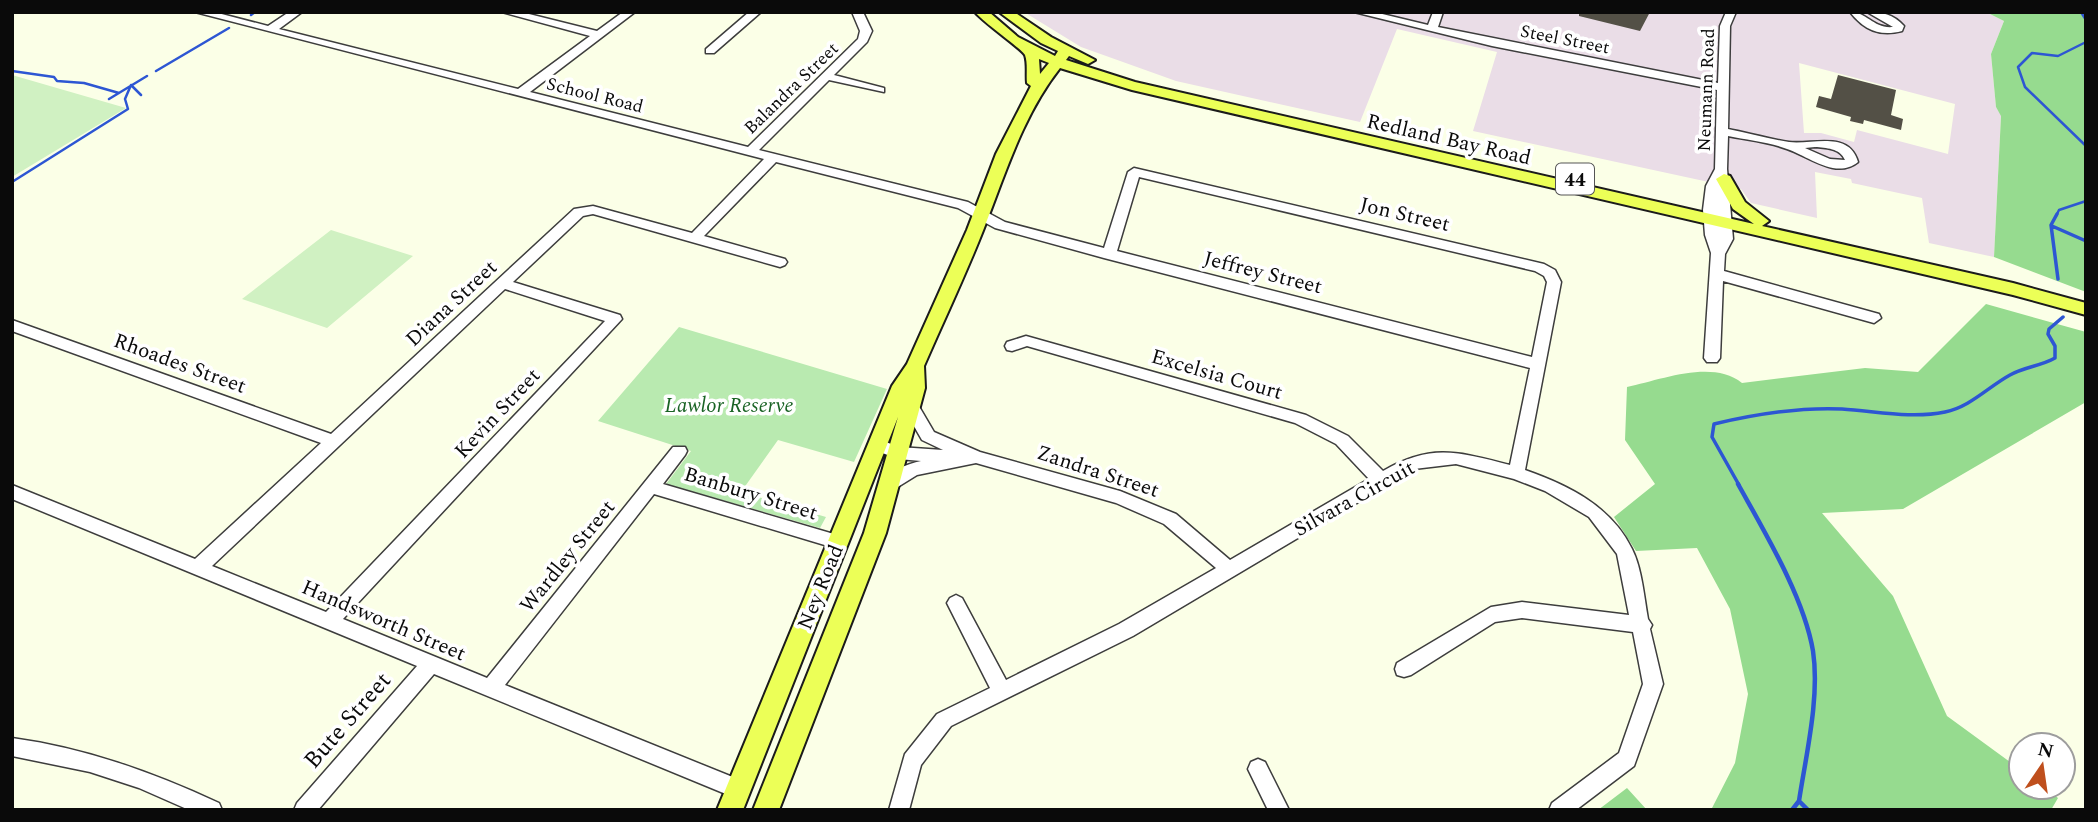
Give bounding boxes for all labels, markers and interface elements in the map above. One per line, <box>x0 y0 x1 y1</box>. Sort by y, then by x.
street label: Steel Street <box>1518 18 1612 61</box>
street label: Neumann Road <box>1691 28 1722 152</box>
street label: Balandra Street <box>738 36 845 141</box>
street label: School Road <box>544 70 646 121</box>
street label: Redland Bay Road <box>1363 105 1534 174</box>
road number: 44 <box>1556 164 1594 195</box>
street label: Jon Street <box>1357 189 1453 241</box>
street label: Jeffrey Street <box>1200 243 1325 303</box>
street label: Diana Street <box>398 253 505 355</box>
street label: Rhoades Street <box>109 325 251 403</box>
street label: Excelsia Court <box>1147 341 1286 409</box>
street label: Kevin Street <box>447 361 548 466</box>
park label: Lawlor Reserve <box>665 390 793 422</box>
street label: Zandra Street <box>1032 437 1163 507</box>
street label: Silvara Circuit <box>1288 452 1421 545</box>
street label: Banbury Street <box>680 458 822 529</box>
street label: Wardley Street <box>512 493 623 620</box>
street label: Ney Road <box>789 540 853 635</box>
street label: Handsworth Street <box>296 572 471 670</box>
street label: Bute Street <box>295 664 400 777</box>
north arrow <box>2007 731 2077 801</box>
text: N <box>2035 735 2056 767</box>

